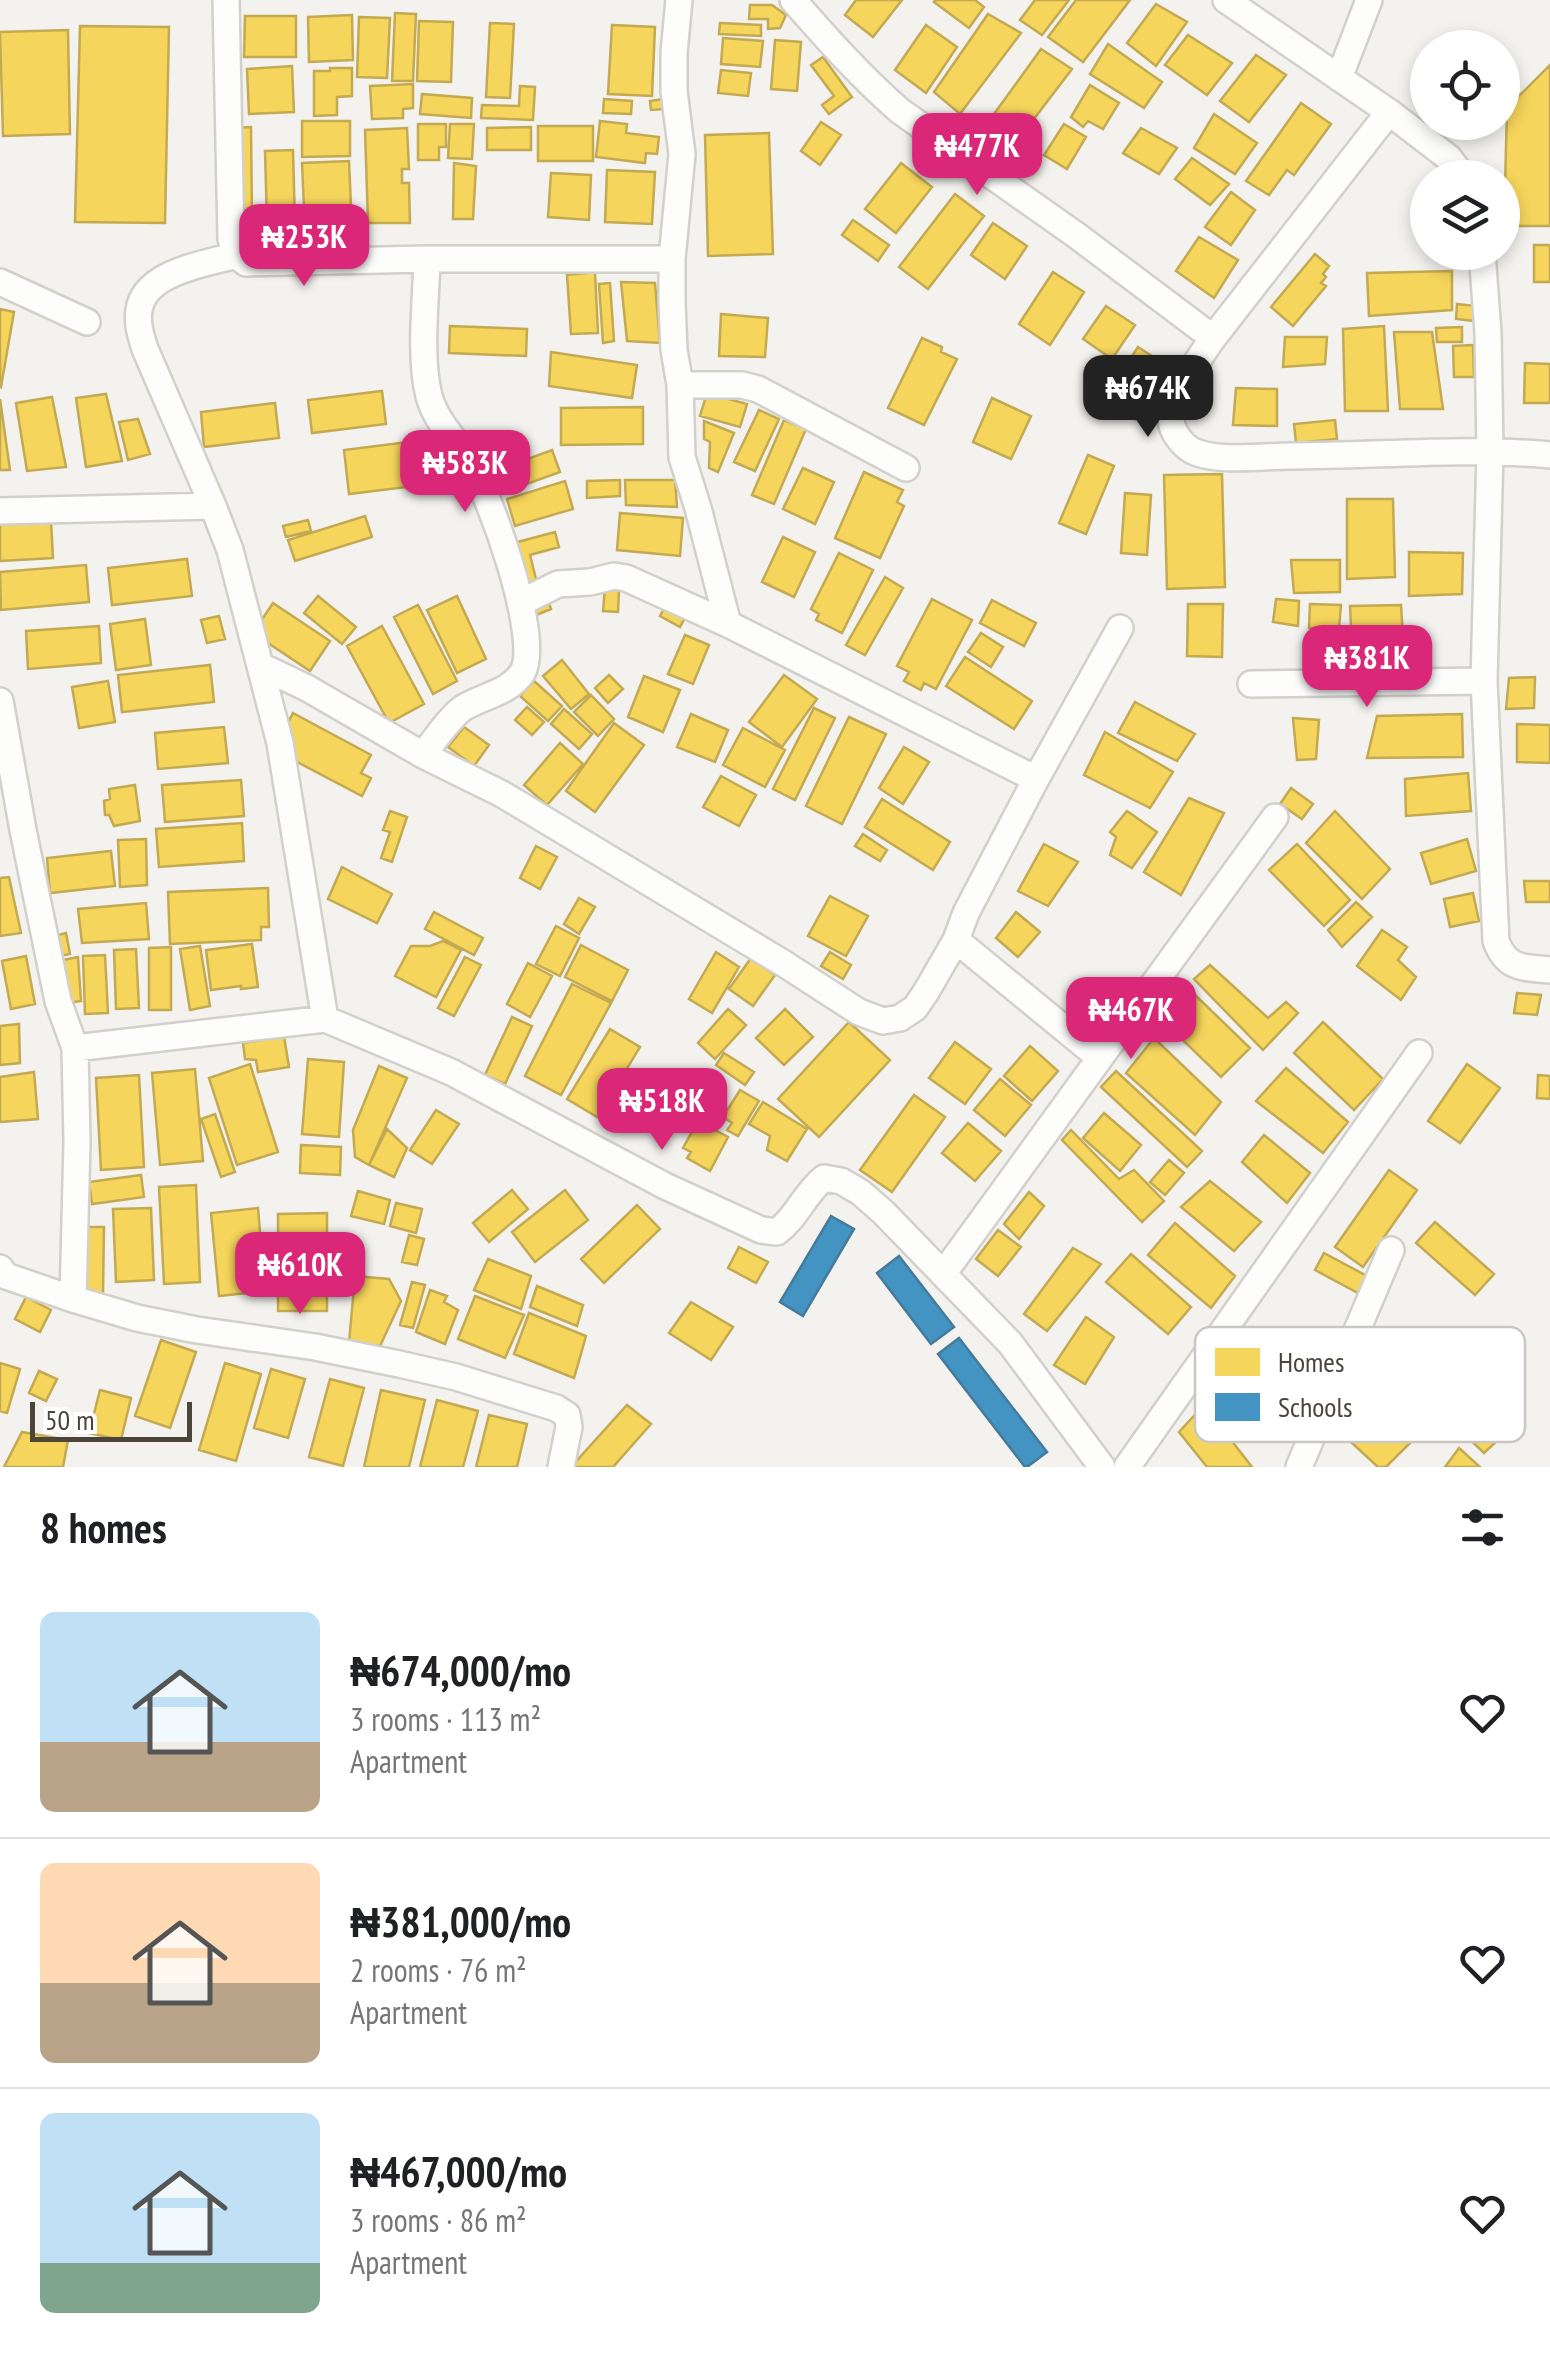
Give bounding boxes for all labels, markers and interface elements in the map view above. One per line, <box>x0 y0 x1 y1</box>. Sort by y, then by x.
map controls <box>1410 30 1520 270</box>
button: locate <box>1410 30 1520 140</box>
pin: ₦477K <box>907 113 1047 198</box>
text: ₦477K <box>934 124 1020 166</box>
button: layers <box>1410 160 1520 270</box>
pin: ₦253K <box>234 204 374 289</box>
text: ₦253K <box>261 215 347 257</box>
pin: ₦674K <box>1078 355 1218 440</box>
text: ₦674K <box>1105 366 1191 408</box>
pin: ₦583K <box>395 430 535 515</box>
text: ₦583K <box>422 441 508 483</box>
pin: ₦381K <box>1297 625 1437 710</box>
text: ₦381K <box>1324 636 1410 678</box>
pin: ₦467K <box>1061 977 1201 1062</box>
text: ₦467K <box>1088 988 1174 1030</box>
pin: ₦518K <box>592 1068 732 1153</box>
text: ₦518K <box>619 1079 705 1121</box>
pin: ₦610K <box>230 1232 370 1317</box>
text: ₦610K <box>257 1243 343 1285</box>
legend <box>1195 1327 1525 1442</box>
text: Homes <box>1278 1343 1344 1380</box>
text: Schools <box>1278 1388 1352 1425</box>
scale bar <box>30 1397 192 1442</box>
text: 50 m <box>45 1401 94 1438</box>
text: 8 homes <box>40 1500 167 1555</box>
icon: filters <box>1455 1500 1510 1555</box>
text: ₦674,000/mo <box>350 1643 571 1698</box>
icon: home <box>120 1652 240 1772</box>
icon: heart <box>1455 1685 1510 1740</box>
text: 3 rooms · 113 m² <box>350 1698 541 1740</box>
text: Apartment <box>350 1740 467 1782</box>
text: ₦381,000/mo <box>350 1894 571 1949</box>
icon: home <box>120 1903 240 2023</box>
icon: heart <box>1455 1936 1510 1991</box>
text: 2 rooms · 76 m² <box>350 1949 527 1991</box>
text: Apartment <box>350 1991 467 2033</box>
text: ₦467,000/mo <box>350 2144 567 2199</box>
icon: home <box>120 2153 240 2273</box>
icon: heart <box>1455 2186 1510 2241</box>
text: 3 rooms · 86 m² <box>350 2199 527 2241</box>
text: Apartment <box>350 2241 467 2283</box>

